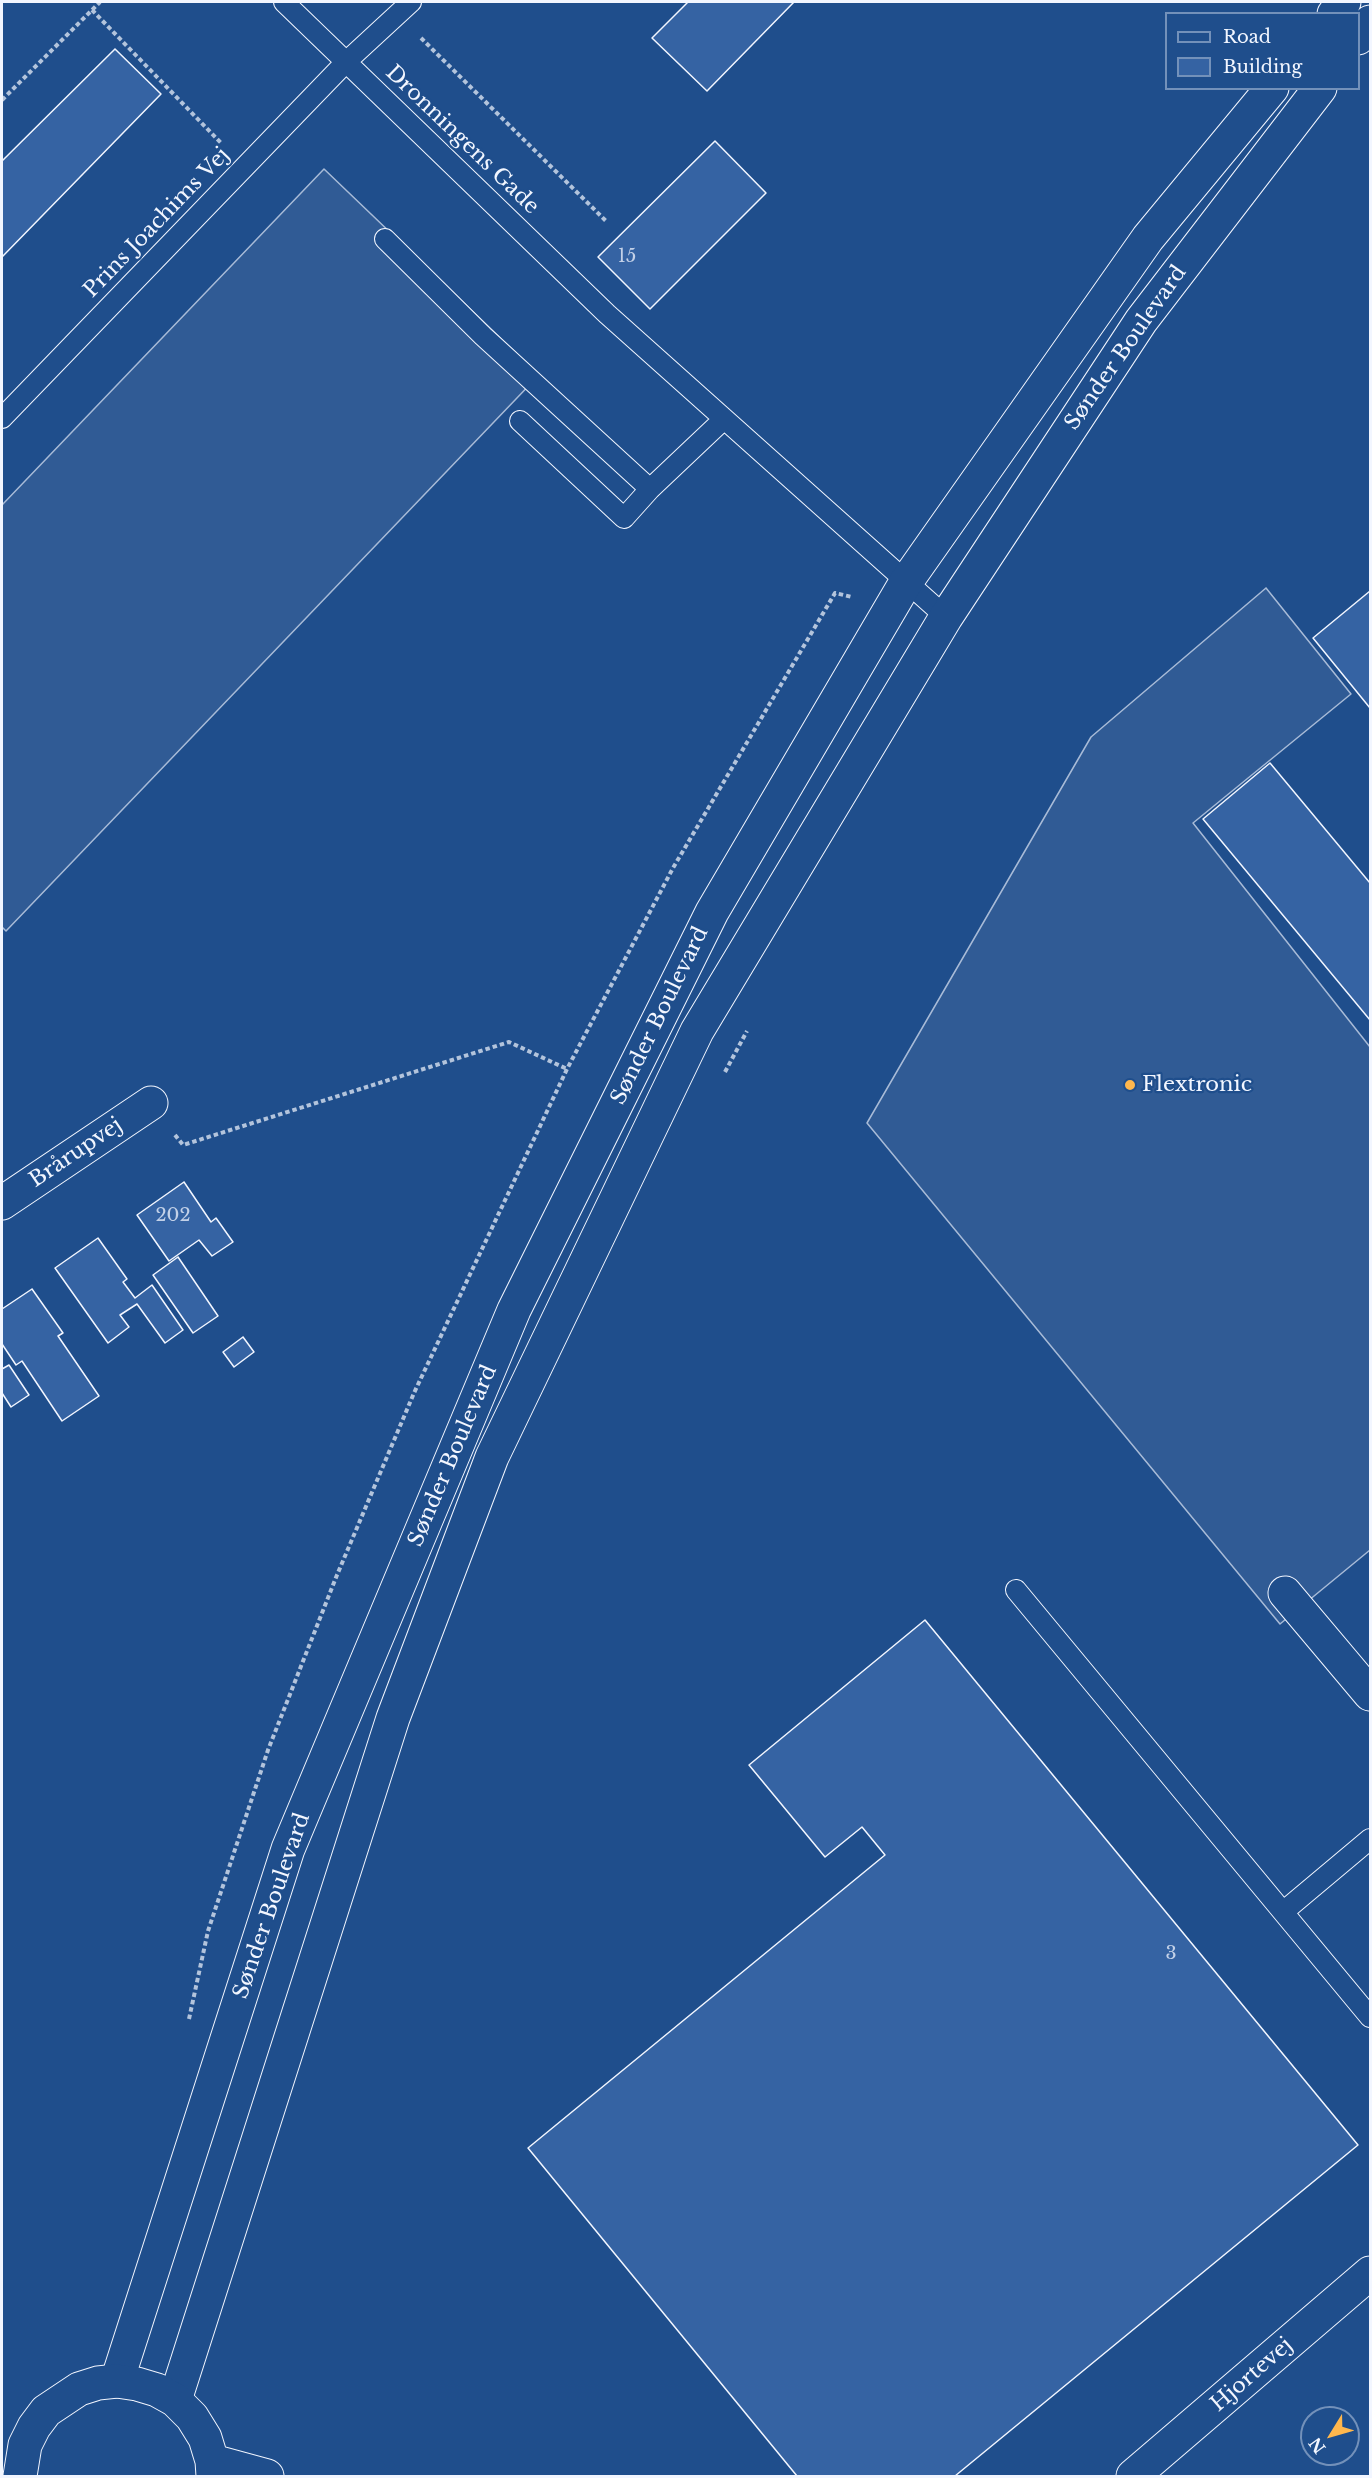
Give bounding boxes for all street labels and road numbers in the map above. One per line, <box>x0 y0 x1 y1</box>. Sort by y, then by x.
street label: Dronningens Gade <box>380 60 544 220</box>
street label: Prins Joachims Vej <box>79 143 235 303</box>
street label: Sønder Boulevard <box>1060 261 1192 435</box>
street label: Sønder Boulevard <box>606 923 714 1109</box>
street label: Brårupvej <box>25 1113 127 1193</box>
street label: Sønder Boulevard <box>403 1361 503 1551</box>
street label: Sønder Boulevard <box>228 1810 316 2002</box>
street label: Hjortevej <box>1206 2333 1298 2417</box>

